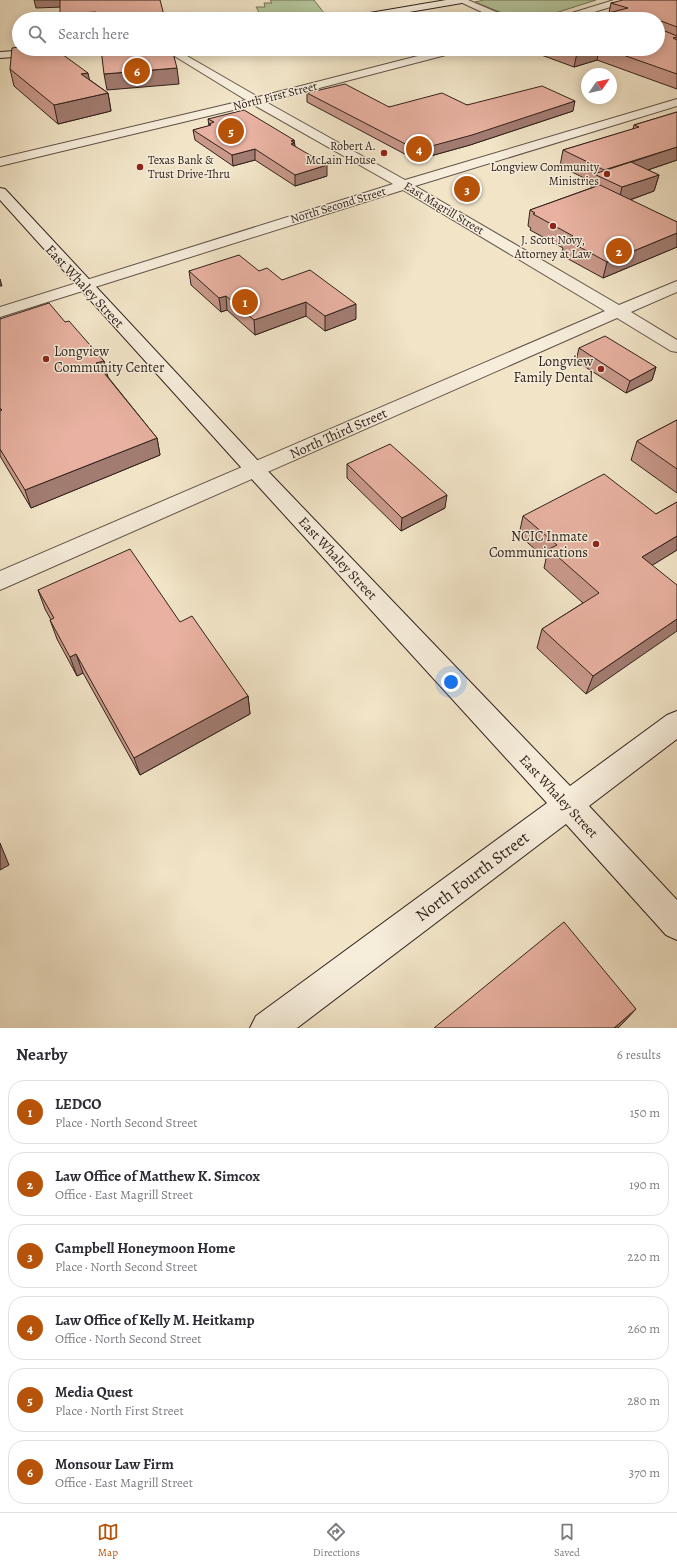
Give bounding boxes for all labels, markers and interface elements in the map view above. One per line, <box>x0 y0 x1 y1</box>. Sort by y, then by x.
search box <box>12 12 665 56</box>
icon: search <box>26 23 48 45</box>
text: Search here <box>58 24 129 44</box>
pin: 6 <box>124 56 150 86</box>
north arrow <box>581 68 617 104</box>
street label: North First Street <box>231 78 319 114</box>
pin: 5 <box>218 116 244 146</box>
pin: 4 <box>406 134 432 164</box>
place label: Robert A. McLain House <box>306 138 376 168</box>
marker: Robert A. McLain House <box>379 148 389 158</box>
place label: Texas Bank & Trust Drive-Thru <box>148 152 231 182</box>
place label: Longview Community Ministries <box>490 159 600 189</box>
marker: Texas Bank & Trust Drive-Thru <box>135 162 145 172</box>
marker: Longview Community Ministries <box>602 169 612 179</box>
pin: 3 <box>454 174 480 204</box>
street label: East Magrill Street <box>401 178 487 238</box>
street label: North Second Street <box>288 183 388 227</box>
marker: J. Scott Novy, Attorney at Law <box>548 221 558 231</box>
place label: J. Scott Novy, Attorney at Law <box>513 232 592 262</box>
pin: 2 <box>606 236 632 266</box>
street label: East Whaley Street <box>41 241 129 332</box>
pin: 1 <box>232 287 258 317</box>
place label: Longview Community Center <box>54 342 165 377</box>
place label: Longview Family Dental <box>514 352 594 387</box>
marker: Longview Community Center <box>41 354 51 364</box>
marker: Longview Family Dental <box>596 364 606 374</box>
street label: North Third Street <box>286 403 390 463</box>
street label: East Whaley Street <box>294 513 382 604</box>
place label: NCIC Inmate Communications <box>489 527 588 562</box>
marker: NCIC Inmate Communications <box>591 539 601 549</box>
your location <box>441 672 461 692</box>
street label: East Whaley Street <box>515 751 603 842</box>
street label: North Fourth Street <box>411 826 534 927</box>
text: Nearby <box>16 1043 67 1066</box>
text: 6 results <box>617 1046 661 1063</box>
text: LEDCO <box>55 1094 101 1114</box>
text: 1 <box>28 1104 32 1121</box>
text: 150 m <box>630 1104 660 1121</box>
text: Place · North Second Street <box>55 1114 198 1131</box>
text: Law Office of Matthew K. Simcox <box>55 1166 260 1186</box>
text: 2 <box>27 1176 33 1193</box>
text: 190 m <box>629 1176 660 1193</box>
text: Office · East Magrill Street <box>55 1186 193 1203</box>
text: Campbell Honeymoon Home <box>55 1238 235 1258</box>
text: 3 <box>27 1248 33 1265</box>
text: 220 m <box>627 1248 660 1265</box>
text: Place · North Second Street <box>55 1258 198 1275</box>
text: Law Office of Kelly M. Heitkamp <box>55 1310 255 1330</box>
text: 4 <box>27 1320 33 1337</box>
text: 260 m <box>627 1320 660 1337</box>
text: Office · North Second Street <box>55 1330 202 1347</box>
text: Media Quest <box>55 1382 133 1402</box>
text: 5 <box>27 1392 33 1409</box>
text: 280 m <box>627 1392 660 1409</box>
text: Place · North First Street <box>55 1402 184 1419</box>
text: Monsour Law Firm <box>55 1454 174 1474</box>
text: 6 <box>27 1464 33 1481</box>
text: 370 m <box>629 1464 660 1481</box>
text: Office · East Magrill Street <box>55 1474 193 1491</box>
tab: Map <box>97 1521 119 1560</box>
tab: Directions <box>313 1521 360 1560</box>
tab: Saved <box>554 1521 580 1560</box>

